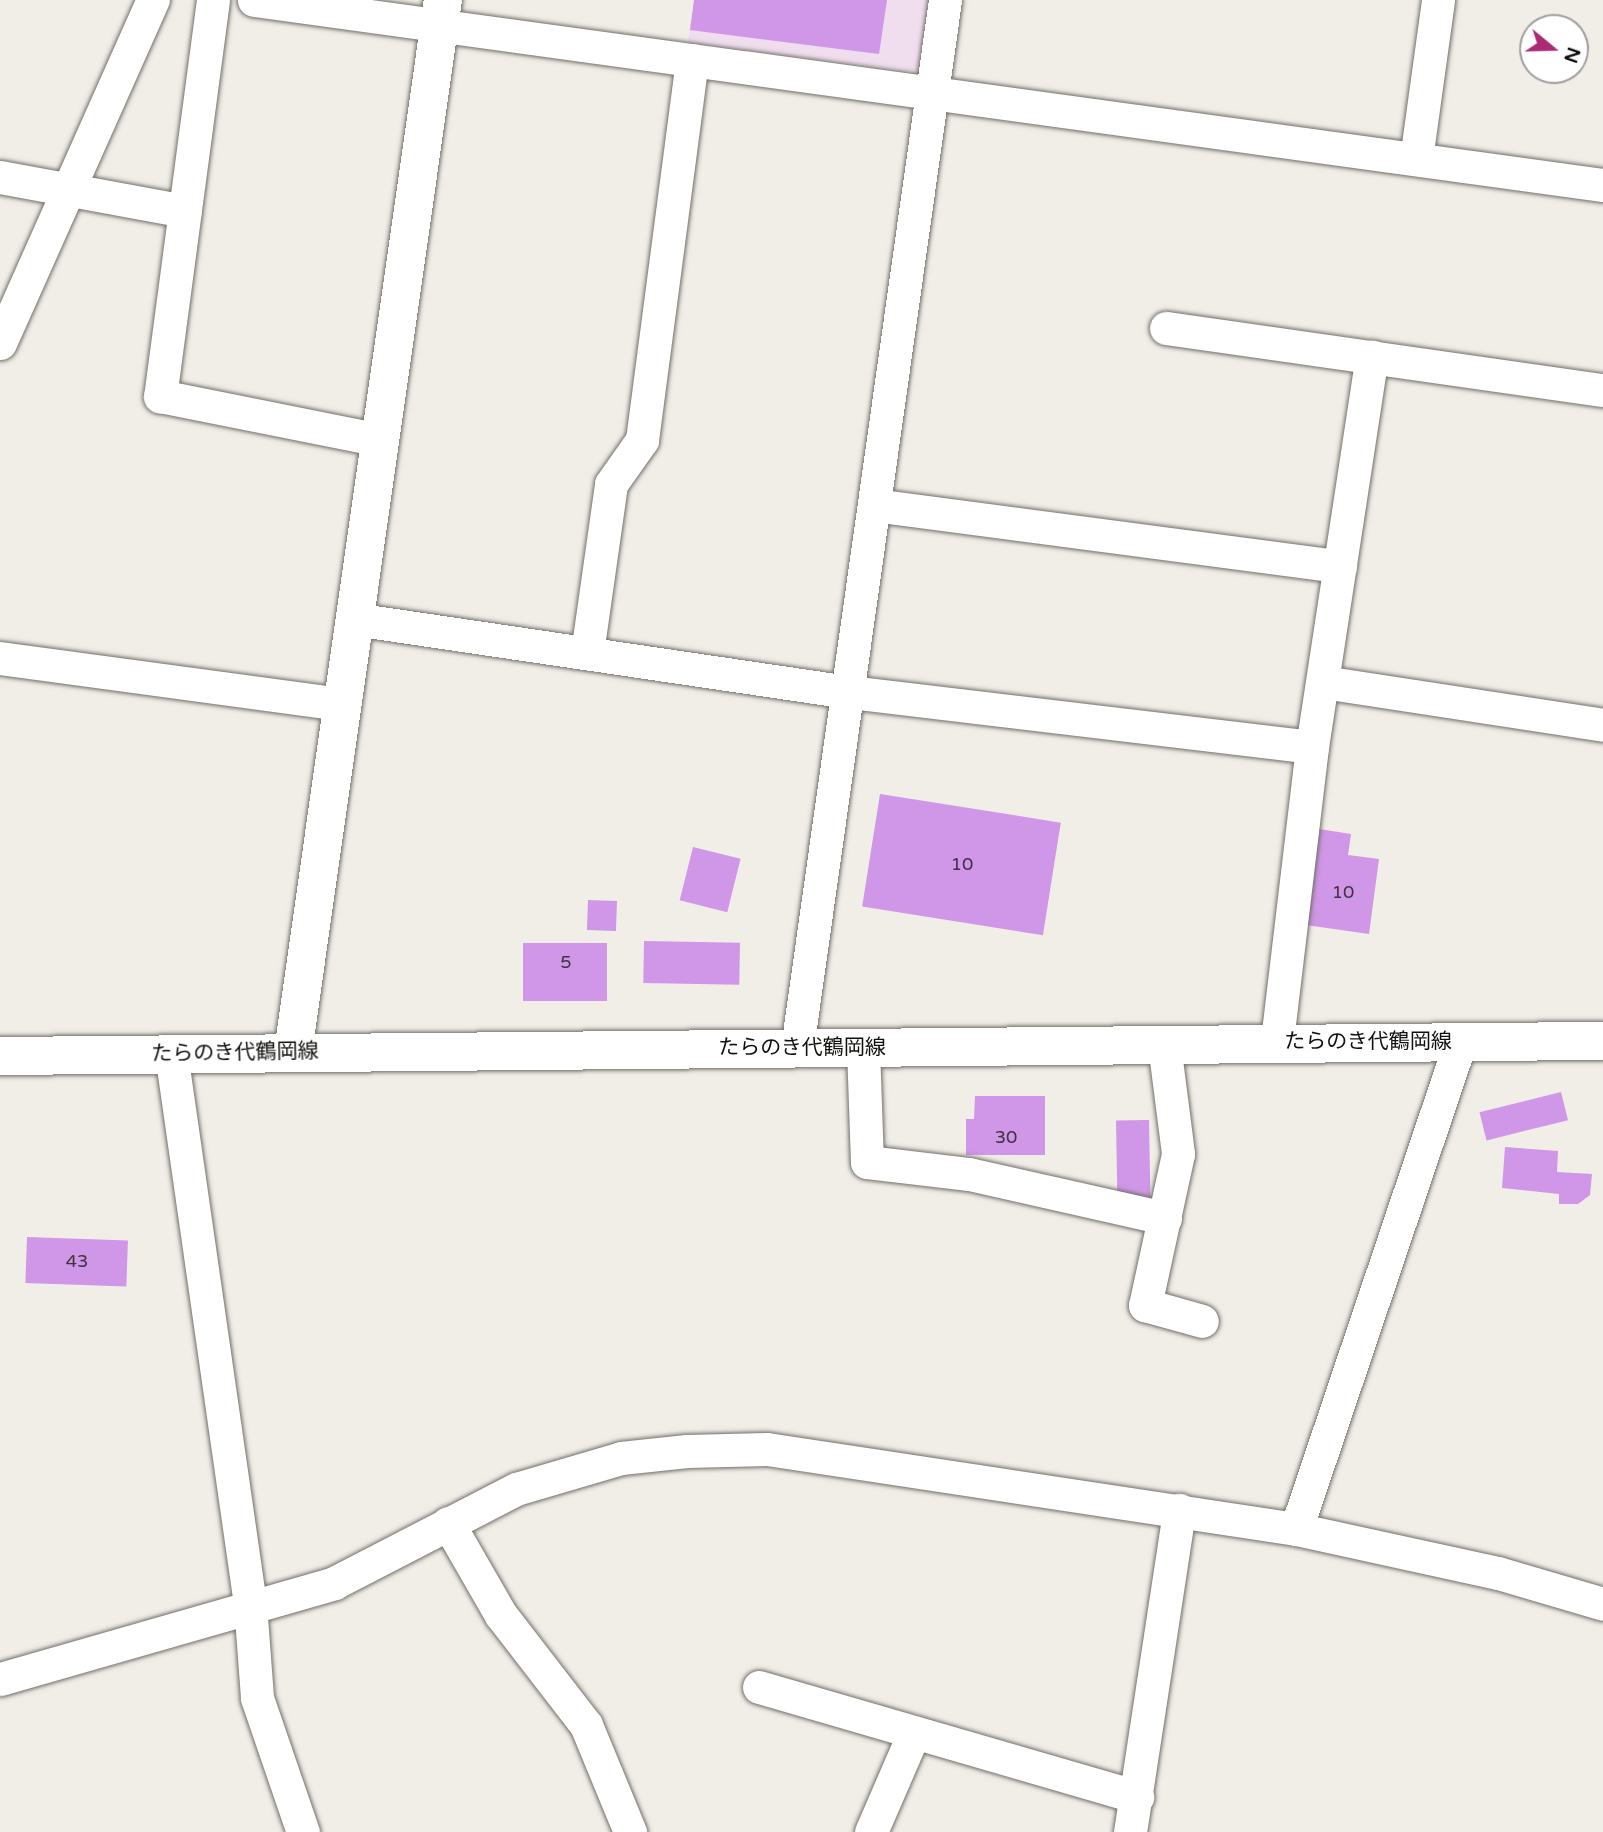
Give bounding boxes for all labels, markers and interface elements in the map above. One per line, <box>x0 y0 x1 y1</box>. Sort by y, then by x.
north arrow <box>1519 14 1589 84</box>
text: N <box>1559 44 1585 66</box>
house number: 10 <box>951 853 973 875</box>
house number: 10 <box>1332 881 1354 903</box>
house number: 5 <box>560 951 572 973</box>
street label: たらのき代鶴岡線 <box>1284 1029 1452 1055</box>
street label: たらのき代鶴岡線 <box>718 1035 886 1061</box>
street label: たらのき代鶴岡線 <box>151 1039 319 1067</box>
house number: 30 <box>995 1126 1017 1148</box>
house number: 43 <box>66 1250 88 1272</box>

